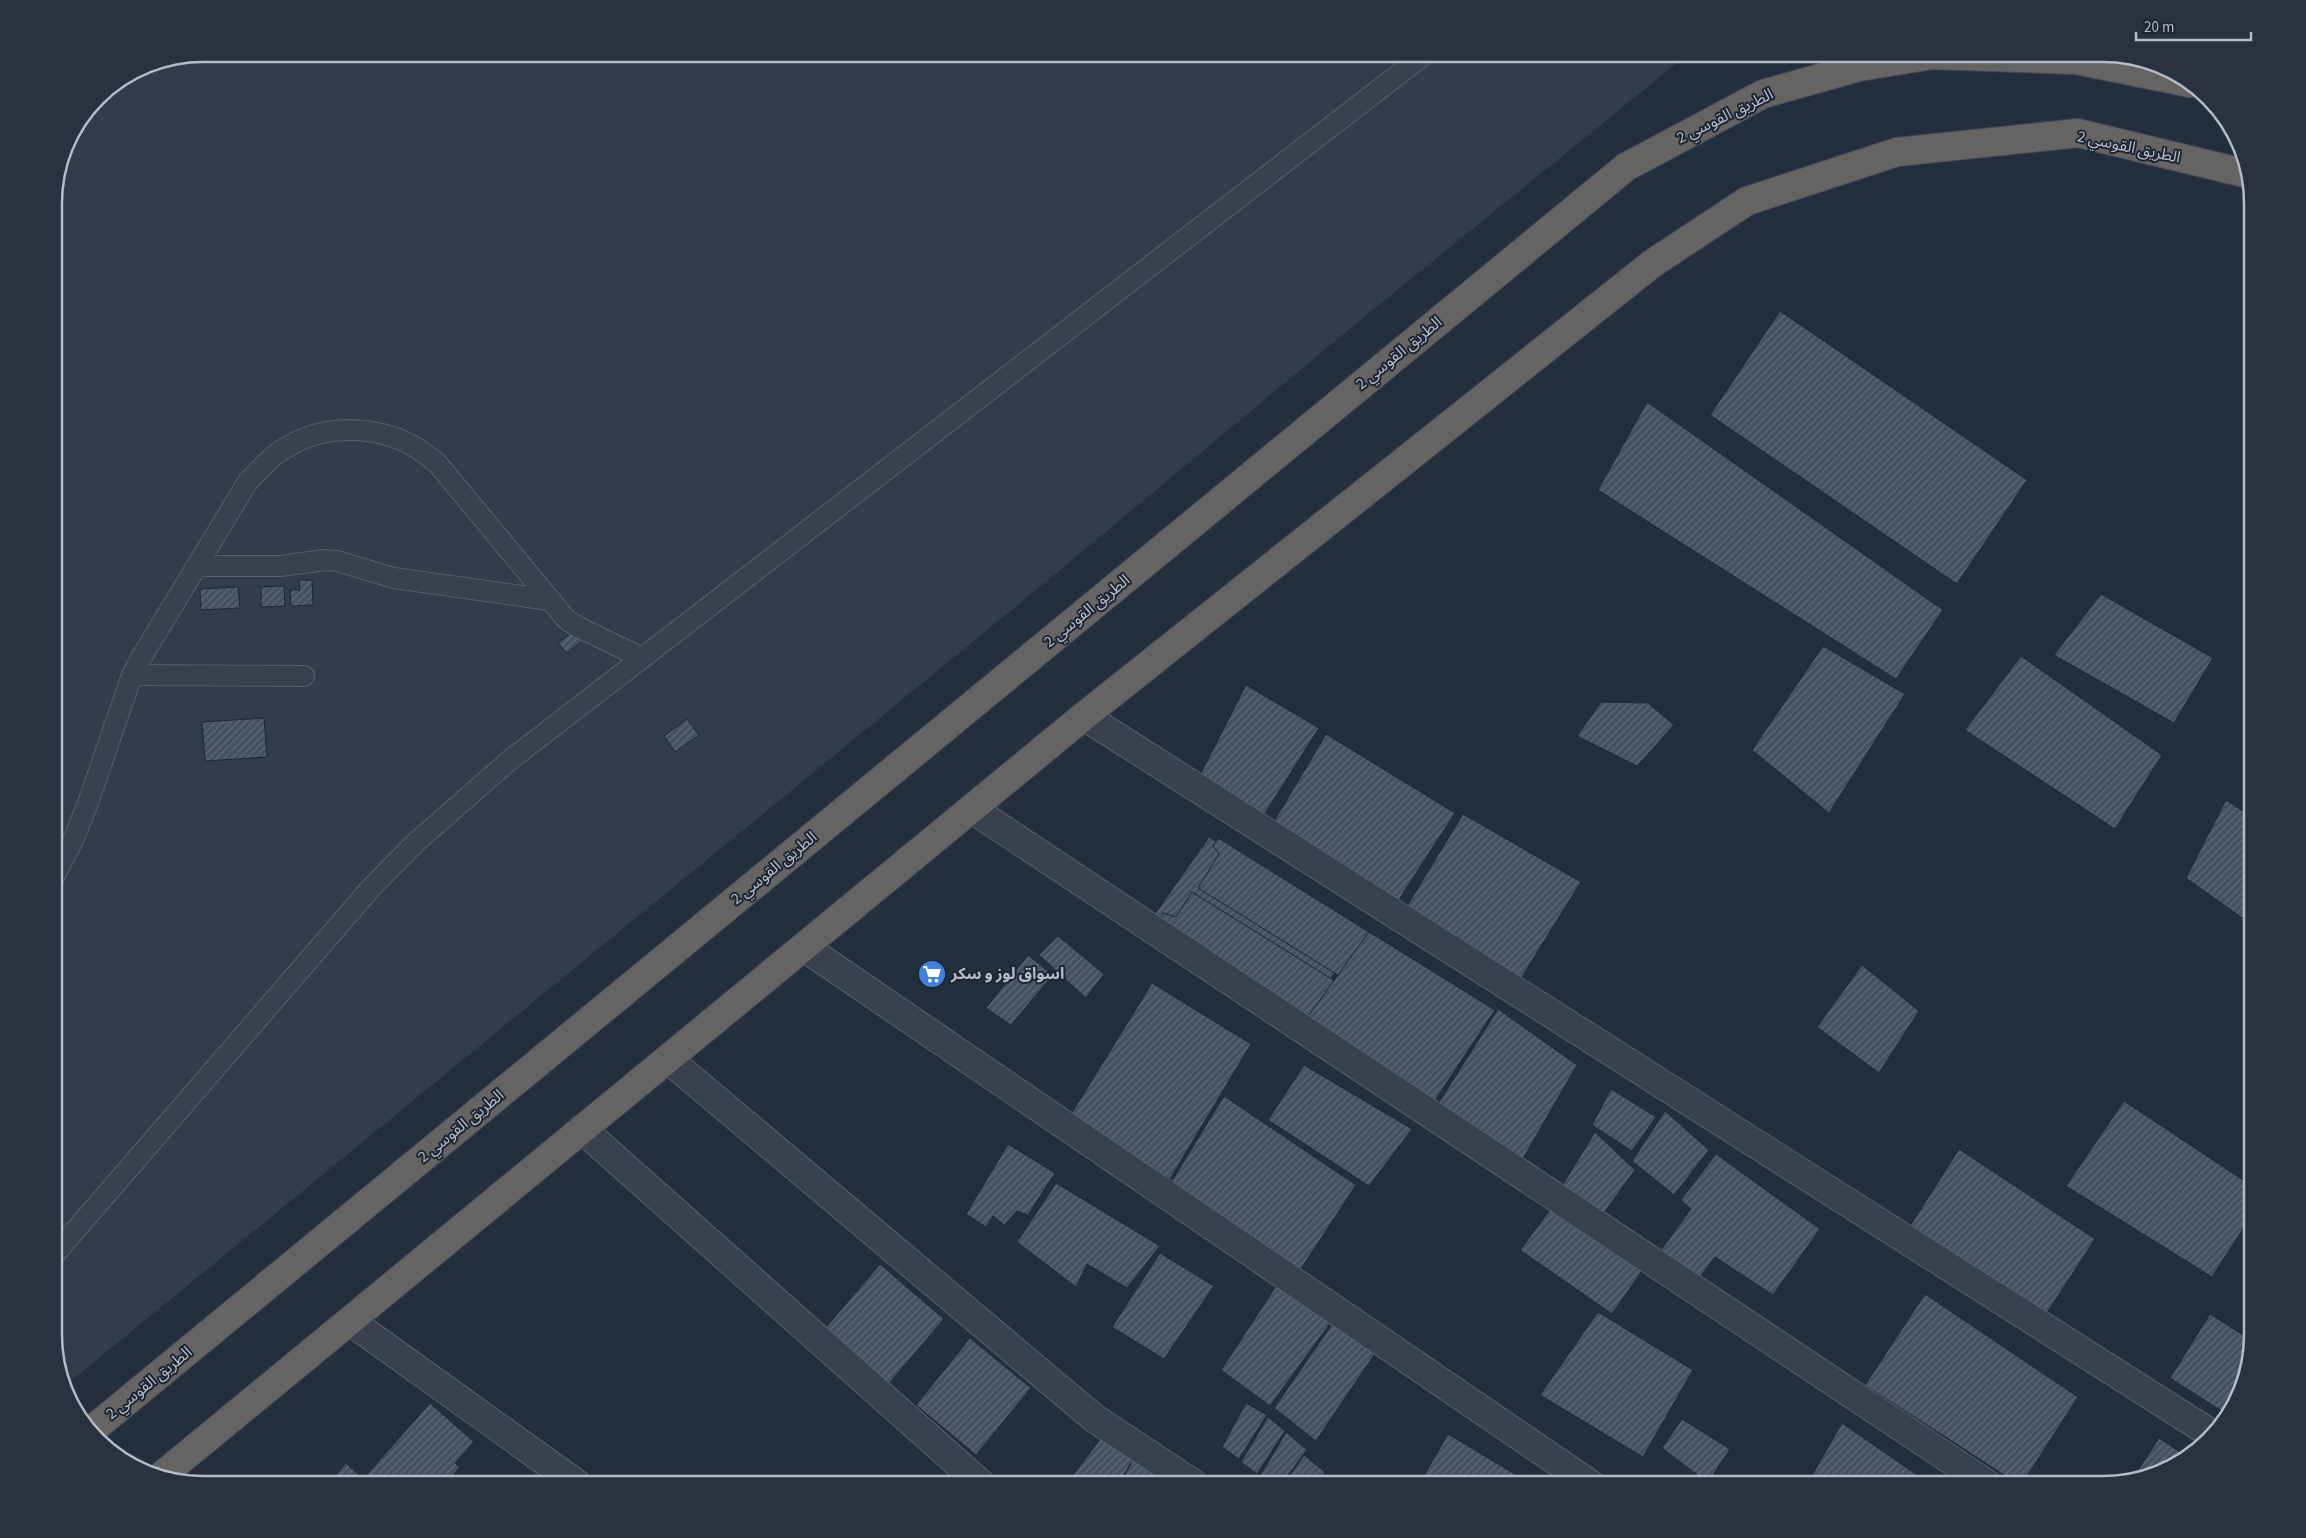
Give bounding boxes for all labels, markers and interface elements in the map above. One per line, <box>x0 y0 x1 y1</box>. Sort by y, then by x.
scale bar <box>2136 10 2251 42</box>
text: 20 m <box>2144 17 2174 38</box>
street label: الطريق القوسي 2 <box>1673 83 1777 150</box>
street label: الطريق القوسي 2 <box>2075 125 2183 169</box>
street label: الطريق القوسي 2 <box>1351 311 1447 395</box>
street label: الطريق القوسي 2 <box>1039 569 1135 653</box>
street label: الطريق القوسي 2 <box>726 826 822 910</box>
supermarket icon: اسواق لوز و سكر <box>917 959 947 989</box>
place label: اسواق لوز و سكر <box>950 963 1064 985</box>
street label: الطريق القوسي 2 <box>413 1084 509 1168</box>
street label: الطريق القوسي 2 <box>101 1341 197 1425</box>

